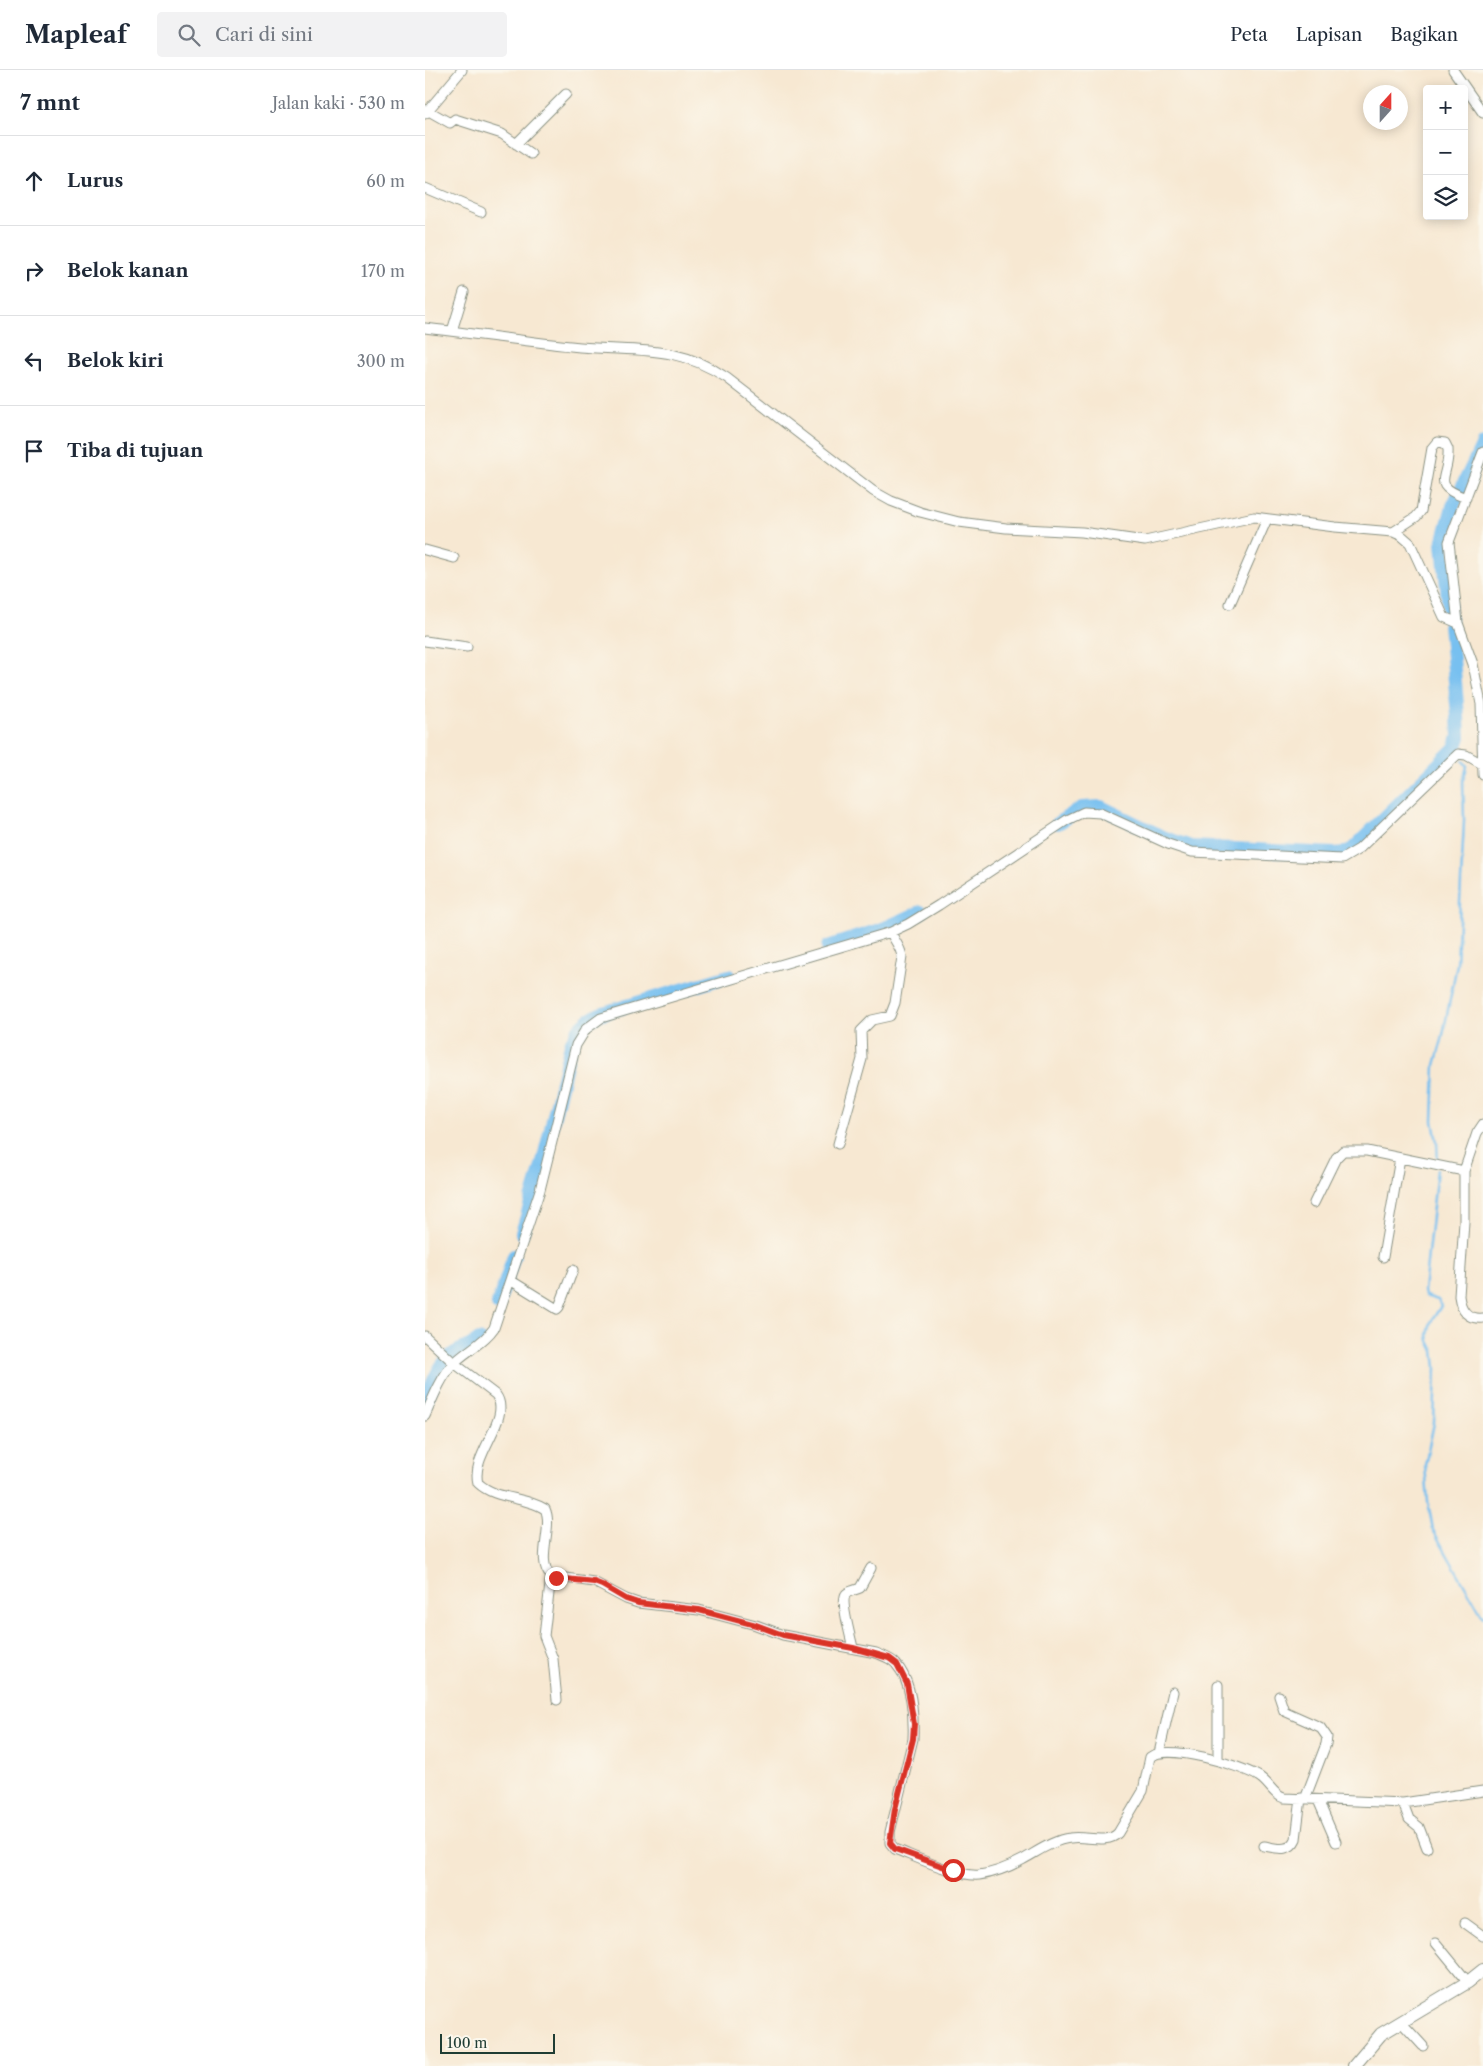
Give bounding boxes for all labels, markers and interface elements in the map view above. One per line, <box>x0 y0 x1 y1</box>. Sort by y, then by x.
search box <box>157 12 507 57</box>
text: Mapleaf <box>25 20 127 49</box>
icon: search <box>175 21 203 49</box>
text: Cari di sini <box>215 23 313 46</box>
text: Peta <box>1230 24 1268 46</box>
text: Lapisan <box>1296 24 1362 46</box>
text: Bagikan <box>1390 24 1458 46</box>
north arrow <box>1363 85 1408 130</box>
map controls <box>1423 85 1468 220</box>
button: + <box>1423 85 1468 130</box>
text: 7 mnt <box>20 90 80 115</box>
text: Jalan kaki · 530 m <box>272 93 405 113</box>
button: − <box>1423 130 1468 175</box>
icon: ahead <box>20 167 48 195</box>
text: Lurus <box>67 169 123 192</box>
text: 60 m <box>366 171 405 191</box>
button: layers <box>1423 175 1468 220</box>
icon: right <box>20 257 48 285</box>
text: Belok kanan <box>67 259 189 282</box>
text: 170 m <box>361 261 405 281</box>
icon: left <box>20 347 48 375</box>
text: Belok kiri <box>67 349 164 372</box>
text: 300 m <box>357 351 405 371</box>
icon: arrive <box>20 437 48 465</box>
text: Tiba di tujuan <box>67 439 203 462</box>
route end <box>545 1567 568 1590</box>
route start <box>942 1859 965 1882</box>
scale bar <box>440 2031 555 2054</box>
text: 100 m <box>447 2034 487 2052</box>

